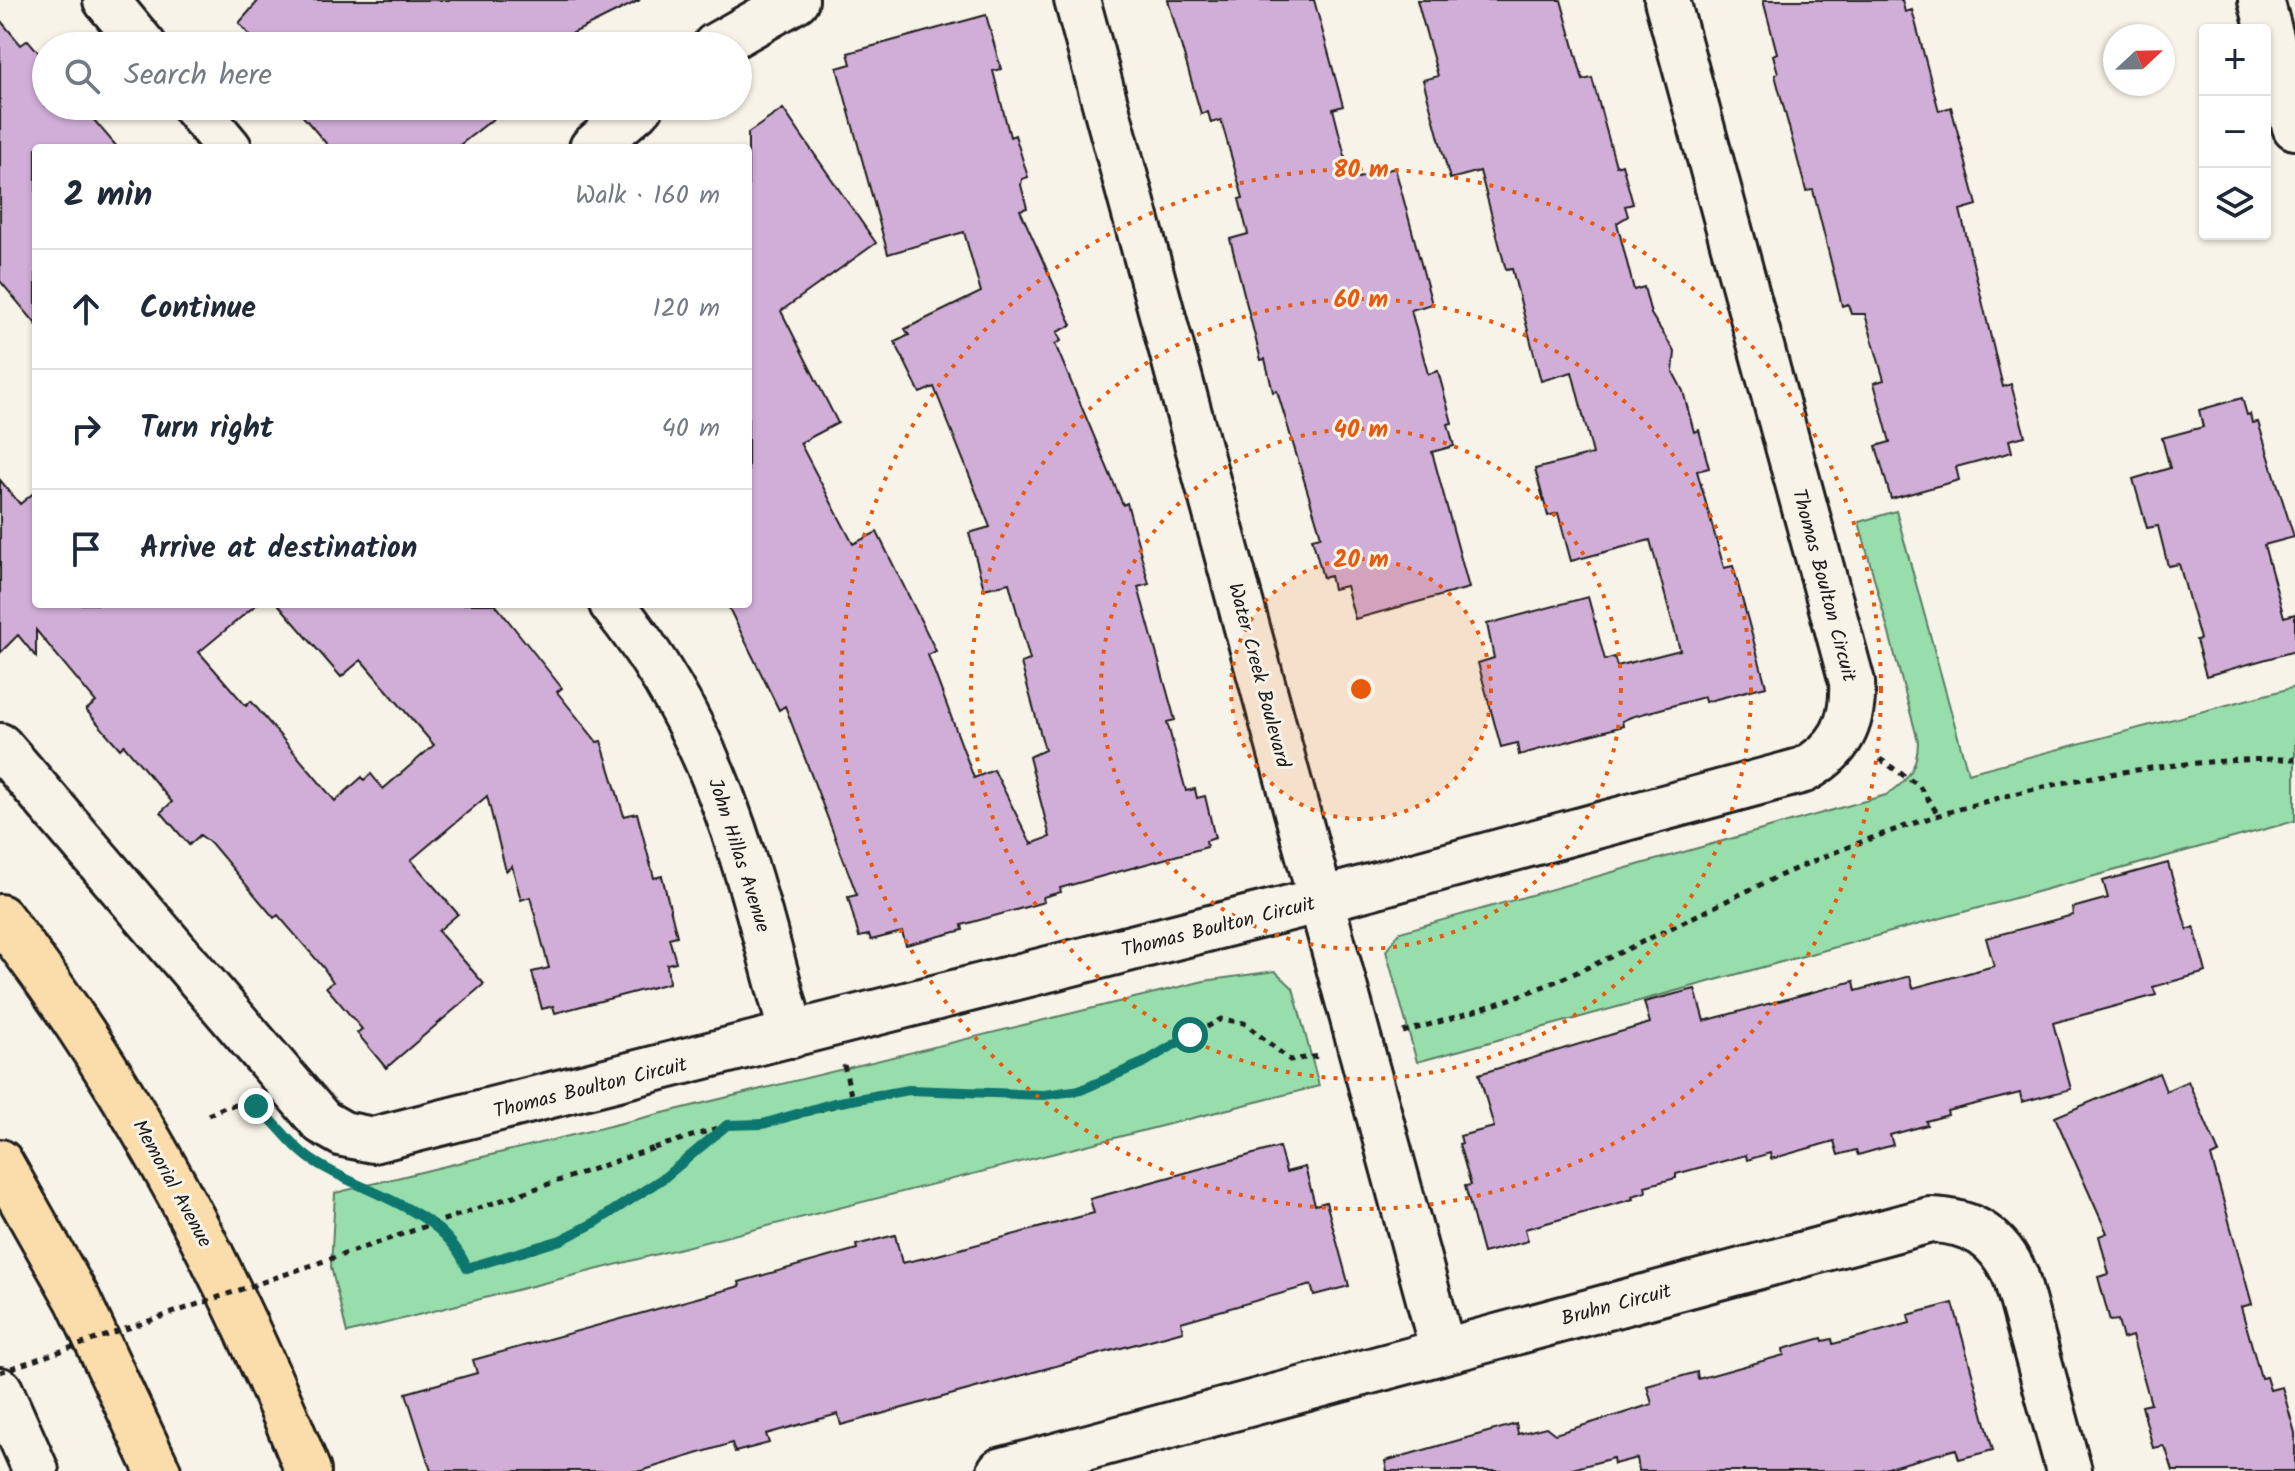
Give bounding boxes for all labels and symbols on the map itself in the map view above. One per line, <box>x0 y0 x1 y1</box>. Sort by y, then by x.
north arrow <box>2103 24 2175 96</box>
text: 80 m <box>1333 151 1389 190</box>
text: 60 m <box>1334 281 1388 320</box>
text: 40 m <box>1334 411 1388 450</box>
street label: Thomas Boulton Circuit <box>1782 486 1864 686</box>
text: 20 m <box>1333 541 1389 580</box>
street label: Water Creek Boulevard <box>1218 580 1298 772</box>
centre of rings <box>1347 675 1375 703</box>
street label: John Hillas Avenue <box>698 774 778 937</box>
street label: Thomas Boulton Circuit <box>1118 888 1319 967</box>
route start <box>1172 1017 1208 1053</box>
street label: Thomas Boulton Circuit <box>490 1049 691 1128</box>
route end <box>238 1088 274 1124</box>
street label: Memorial Avenue <box>123 1114 220 1254</box>
street label: Bruhn Circuit <box>1558 1276 1675 1336</box>

